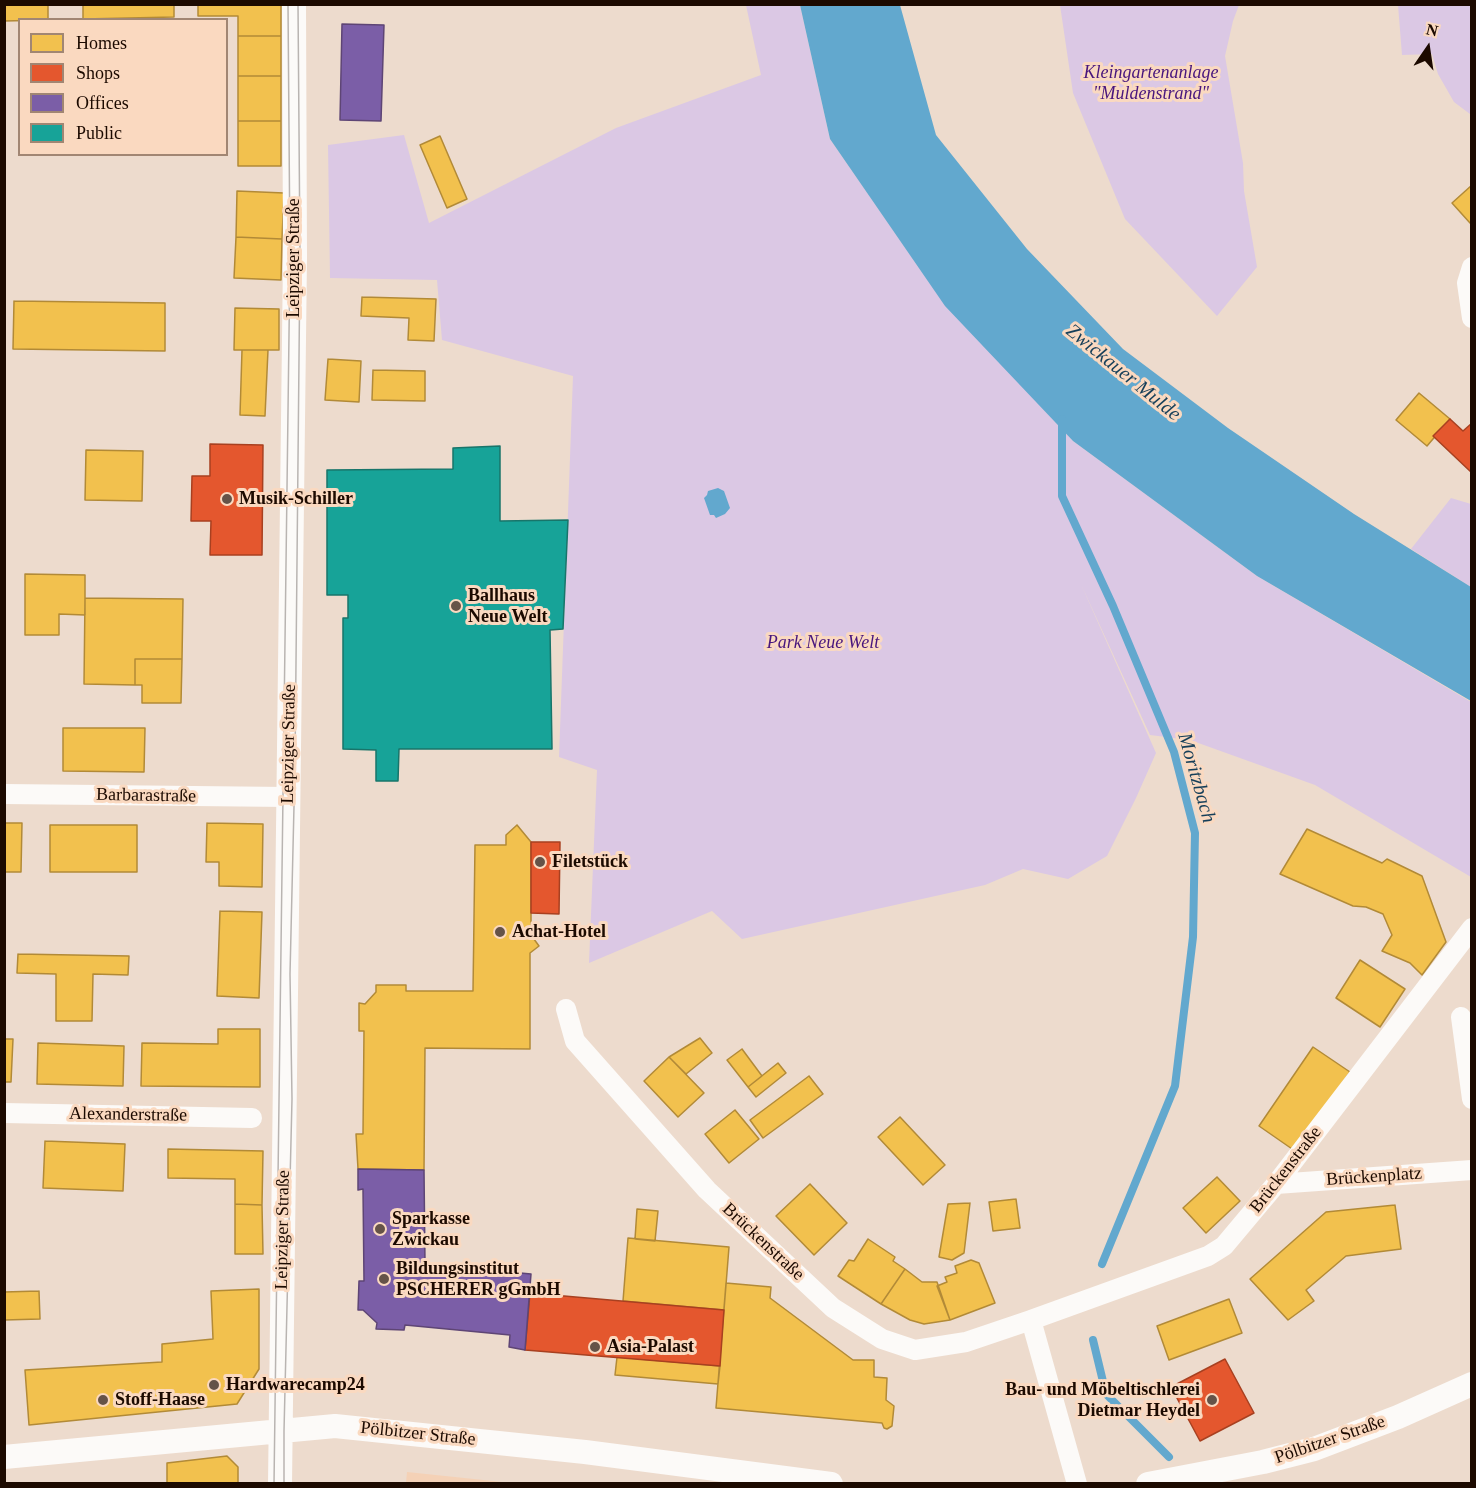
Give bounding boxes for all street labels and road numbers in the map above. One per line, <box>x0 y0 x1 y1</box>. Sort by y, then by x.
street label: Leipziger Straße <box>283 198 305 318</box>
street label: Leipziger Straße <box>277 684 301 804</box>
street label: Barbarastraße <box>96 784 196 808</box>
street label: Alexanderstraße <box>69 1103 187 1127</box>
street label: Brückenstraße <box>1245 1122 1327 1218</box>
street label: Brückenplatz <box>1325 1163 1423 1191</box>
street label: Leipziger Straße <box>271 1170 295 1290</box>
street label: Brückenstraße <box>718 1199 808 1285</box>
street label: Pölbitzer Straße <box>1272 1411 1388 1469</box>
street label: Pölbitzer Straße <box>359 1417 477 1451</box>

